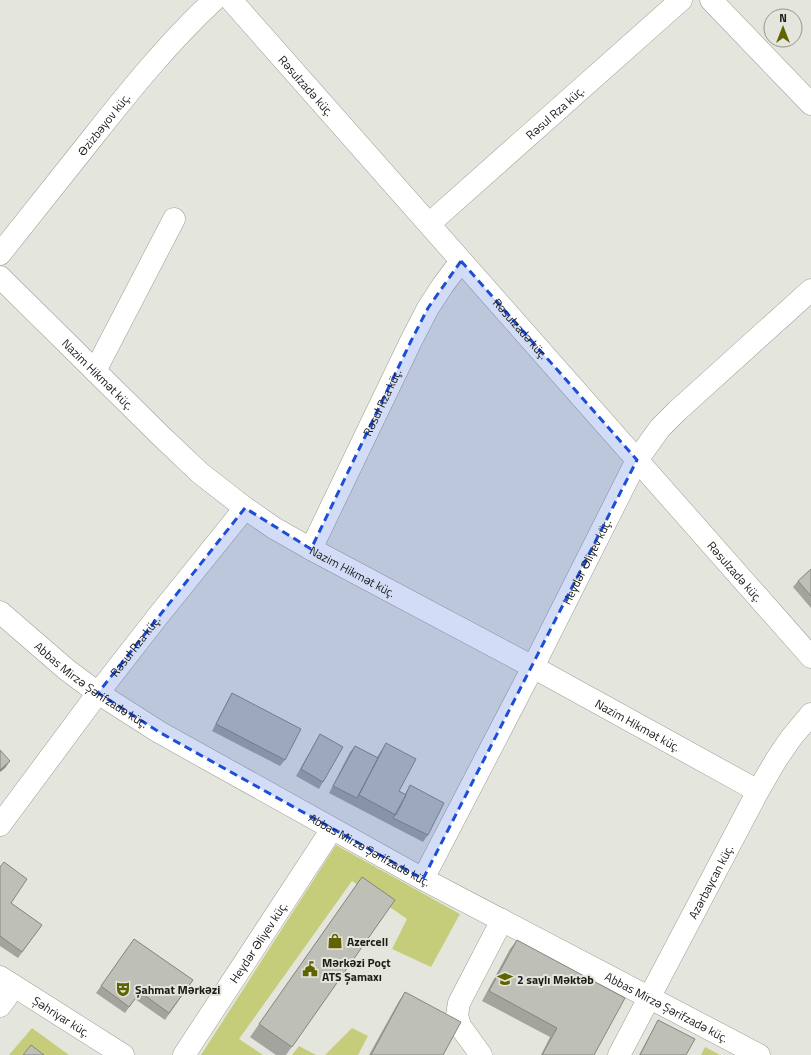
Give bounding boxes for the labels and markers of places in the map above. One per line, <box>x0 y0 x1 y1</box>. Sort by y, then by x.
shop icon: Azercell <box>326 932 344 950</box>
place label: Azercell <box>347 932 388 951</box>
place label: Mərkəzi Poçt ATS Şamaxı <box>322 953 391 986</box>
public building icon: Mərkəzi Poçt ATS Şamaxı <box>301 960 319 978</box>
school or university icon: 2 saylı Məktəb <box>496 970 514 988</box>
place label: 2 saylı Məktəb <box>517 970 594 989</box>
theatre icon: Şahmat Mərkəzi <box>114 980 132 998</box>
place label: Şahmat Mərkəzi <box>135 980 220 999</box>

